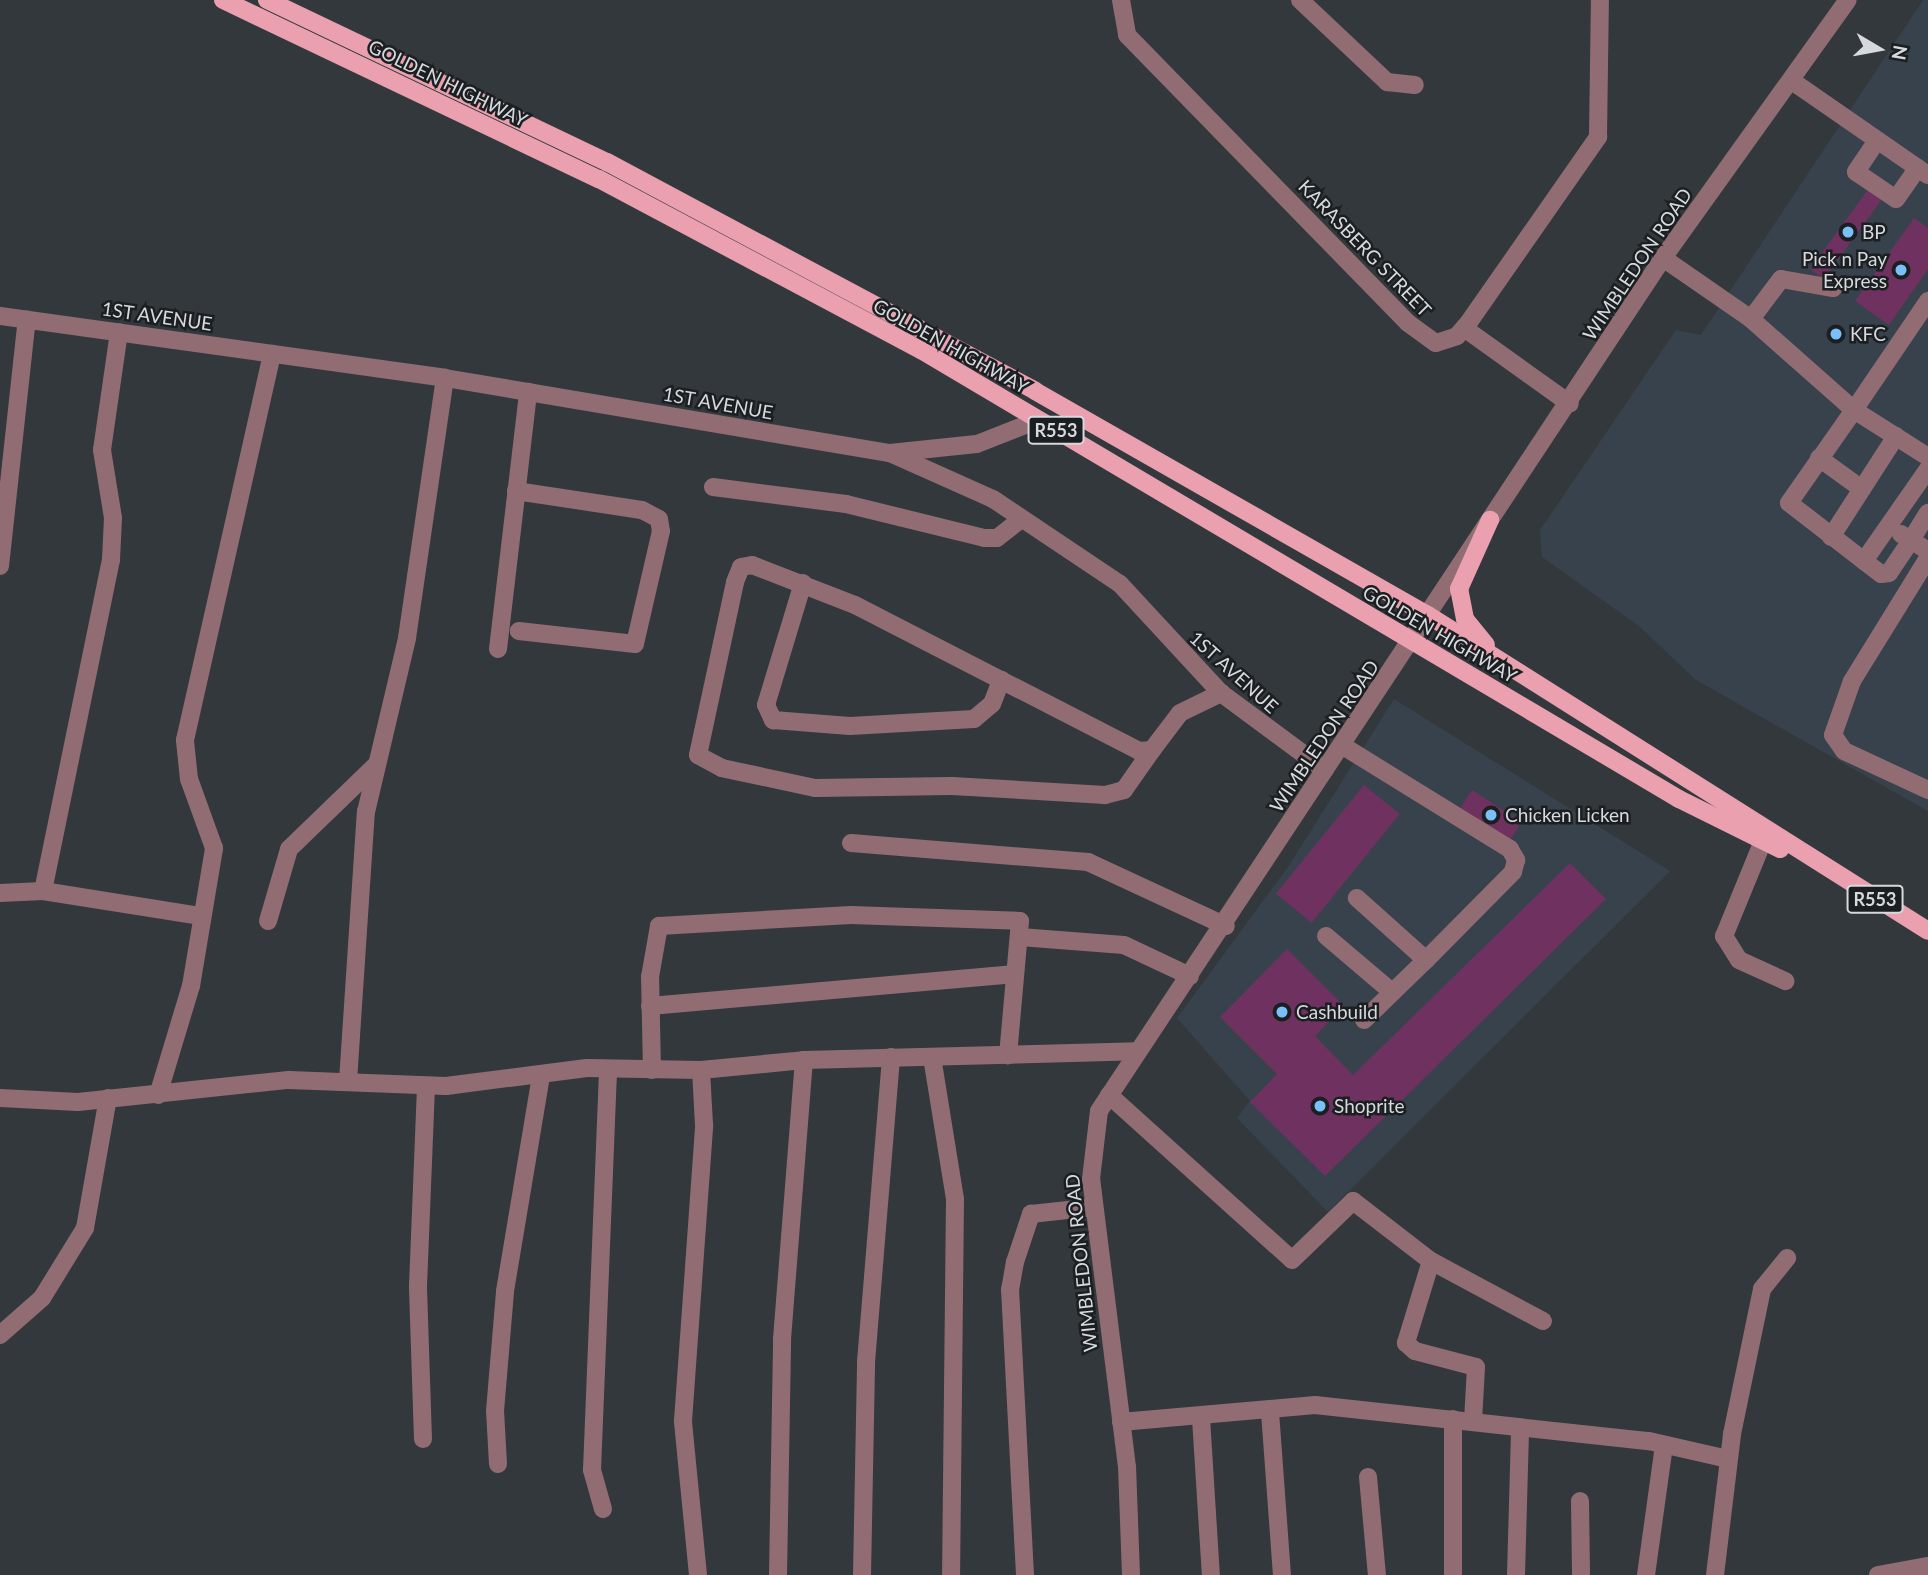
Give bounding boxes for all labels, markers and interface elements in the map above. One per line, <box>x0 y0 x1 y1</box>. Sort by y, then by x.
north arrow <box>1844 14 1914 84</box>
street label: GOLDEN HIGHWAY <box>365 35 531 131</box>
text: N <box>1888 44 1913 62</box>
street label: KARASBERG STREET <box>1294 175 1436 321</box>
street label: WIMBLEDON ROAD <box>1578 184 1696 344</box>
place label: BP <box>1862 221 1886 243</box>
marker: BP <box>1840 224 1856 240</box>
place label: Pick n Pay Express <box>1802 248 1887 292</box>
marker: Pick n Pay Express <box>1893 262 1909 278</box>
street label: GOLDEN HIGHWAY <box>869 294 1033 398</box>
street label: 1ST AVENUE <box>100 297 214 335</box>
place label: KFC <box>1850 323 1886 345</box>
marker: KFC <box>1828 326 1844 342</box>
street label: 1ST AVENUE <box>661 382 775 424</box>
road number: R553 <box>1026 416 1086 444</box>
street label: GOLDEN HIGHWAY <box>1359 581 1521 687</box>
street label: 1ST AVENUE <box>1185 626 1283 718</box>
street label: WIMBLEDON ROAD <box>1265 656 1383 816</box>
place label: Chicken Licken <box>1505 804 1630 826</box>
marker: Chicken Licken <box>1483 807 1499 823</box>
road number: R553 <box>1845 884 1905 914</box>
place label: Cashbuild <box>1296 1001 1378 1023</box>
marker: Cashbuild <box>1274 1004 1290 1020</box>
place label: Shoprite <box>1334 1095 1404 1117</box>
marker: Shoprite <box>1312 1098 1328 1114</box>
street label: WIMBLEDON ROAD <box>1060 1173 1102 1353</box>

